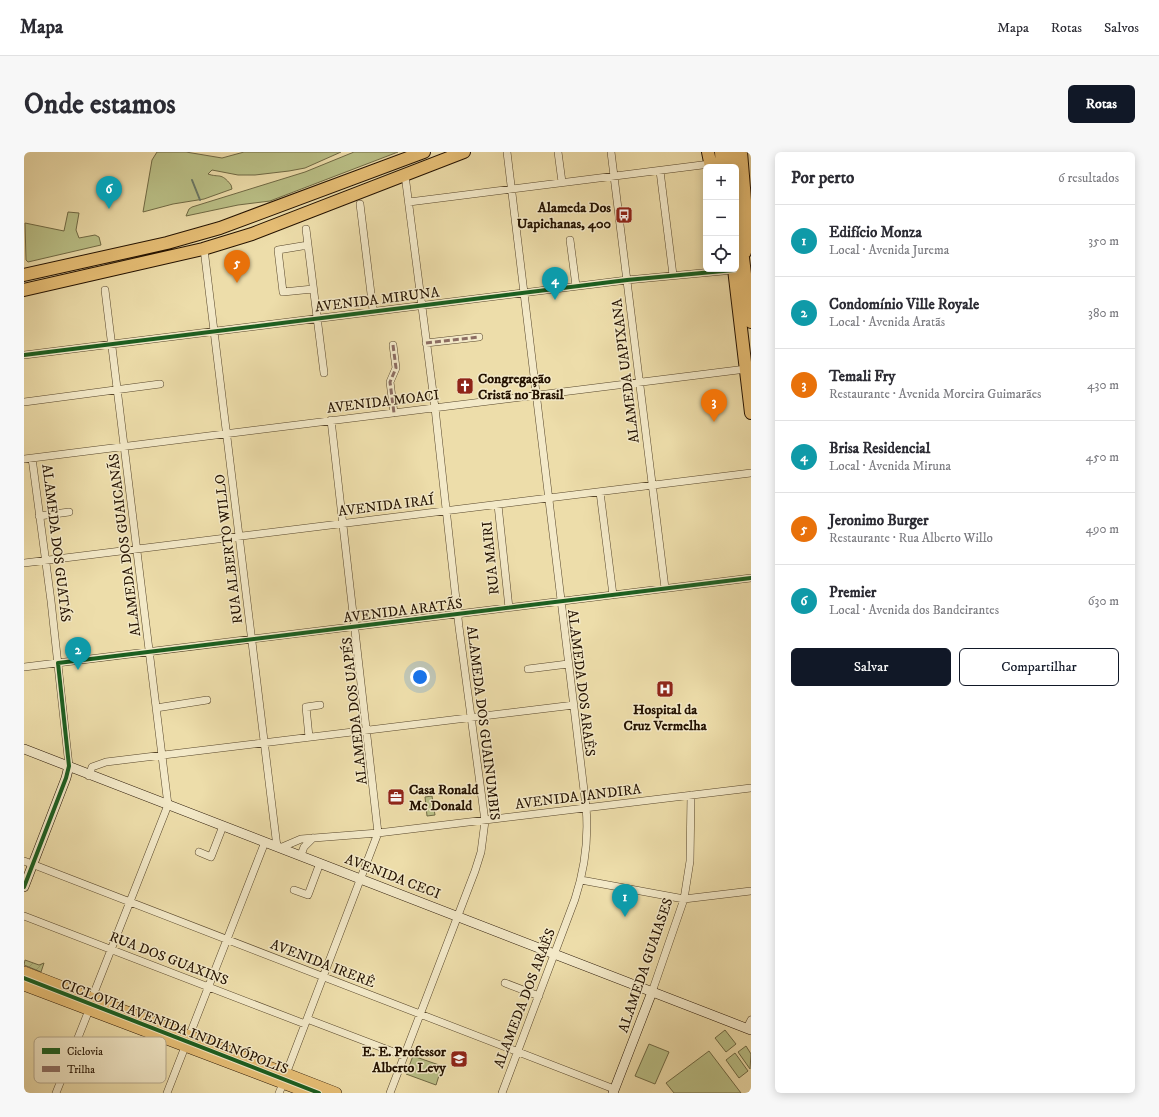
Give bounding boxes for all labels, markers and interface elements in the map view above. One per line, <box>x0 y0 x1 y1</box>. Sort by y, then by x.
text: Mapa <box>20 16 63 39</box>
text: Mapa <box>997 19 1029 37</box>
text: Rotas <box>1051 19 1082 37</box>
text: Salvos <box>1104 19 1139 37</box>
button: Rotas <box>1068 85 1135 123</box>
text: Onde estamos <box>24 87 176 122</box>
map controls <box>703 164 739 272</box>
button: + <box>703 164 739 200</box>
text: Por perto <box>791 167 854 189</box>
text: 6 resultados <box>1058 170 1119 186</box>
pin: 6 <box>96 176 122 209</box>
place label: Alameda Dos Uapichanas, 400 <box>517 199 611 233</box>
button: − <box>703 200 739 236</box>
bus stop icon: Alameda Dos Uapichanas, 400 <box>614 205 634 225</box>
text: Edifício Monza <box>829 223 922 242</box>
text: 1 <box>802 233 806 249</box>
text: 350 m <box>1088 233 1119 249</box>
button: locate <box>703 236 739 272</box>
text: Local · Avenida Jurema <box>829 242 949 258</box>
pin: 5 <box>224 250 250 283</box>
pin: 4 <box>542 267 568 300</box>
street label: AVENIDA MIRUNA <box>314 283 441 317</box>
text: Condomínio Ville Royale <box>829 295 979 314</box>
street label: ALAMEDA UAPIXANA <box>608 296 644 444</box>
text: 2 <box>801 305 807 321</box>
text: 380 m <box>1088 305 1119 321</box>
text: Local · Avenida Aratãs <box>829 314 945 330</box>
text: Temali Fry <box>829 367 895 386</box>
place label: Congregação Cristã no Brasil <box>478 370 564 404</box>
church icon: Congregação Cristã no Brasil <box>455 376 475 396</box>
text: 3 <box>802 377 806 393</box>
text: 430 m <box>1087 377 1119 393</box>
street label: AVENIDA MOACI <box>326 386 441 418</box>
text: Restaurante · Avenida Moreira Guimarães <box>829 386 1041 402</box>
pin: 3 <box>701 389 727 422</box>
text: Brisa Residencial <box>829 439 930 458</box>
text: 4 <box>800 449 808 465</box>
text: 450 m <box>1086 449 1119 465</box>
street label: ALAMEDA DOS GUAICANÃS <box>105 452 145 637</box>
text: Local · Avenida Miruna <box>829 458 951 474</box>
street label: ALAMEDA DOS GUATÁS <box>37 463 75 623</box>
street label: RUA ALBERTO WILLO <box>211 473 247 625</box>
street label: AVENIDA IRAÍ <box>337 491 436 521</box>
text: Jeronimo Burger <box>829 511 929 530</box>
street label: RUA MAIRI <box>478 520 504 596</box>
text: 5 <box>801 521 807 537</box>
text: 490 m <box>1085 521 1119 537</box>
text: Restaurante · Rua Alberto Willo <box>829 530 993 546</box>
text: Premier <box>829 583 876 602</box>
text: 6 <box>801 593 807 609</box>
text: 630 m <box>1088 593 1119 609</box>
street label: AVENIDA ARATÃS <box>342 595 464 627</box>
text: Local · Avenida dos Bandeirantes <box>829 602 999 618</box>
street label: ALAMEDA DOS ARAÊS <box>563 609 599 758</box>
street label: ALAMEDA DOS GUAINUMBIS <box>462 625 504 821</box>
street label: ALAMEDA DOS UAPÉS <box>338 636 372 786</box>
pin: 2 <box>65 637 91 670</box>
button: Salvar <box>791 648 951 686</box>
button: Compartilhar <box>959 648 1119 686</box>
your location <box>410 667 430 687</box>
hospital icon: Hospital da Cruz Vermelha <box>655 679 675 699</box>
place label: Hospital da Cruz Vermelha <box>623 701 708 735</box>
street label: AVENIDA JANDIRA <box>514 780 643 814</box>
place label: Casa Ronald Mc Donald <box>409 781 479 815</box>
office icon: Casa Ronald Mc Donald <box>386 787 406 807</box>
street label: AVENIDA CECI <box>342 850 443 904</box>
pin: 1 <box>612 884 638 917</box>
street label: ALAMEDA GUAIASES <box>614 895 677 1035</box>
street label: ALAMEDA DOS ARAÊS <box>490 926 560 1071</box>
street label: RUA DOS GUAXINS <box>107 928 231 990</box>
street label: AVENIDA IRERÊ <box>268 936 378 992</box>
street label: CICLOVIA AVENIDA INDIANÓPOLIS <box>59 975 291 1079</box>
legend <box>34 1037 166 1083</box>
place label: E. E. Professor Alberto Levy <box>362 1043 447 1077</box>
text: Ciclovia <box>67 1045 103 1059</box>
school or university icon: E. E. Professor Alberto Levy <box>449 1049 469 1069</box>
text: Trilha <box>67 1063 95 1077</box>

